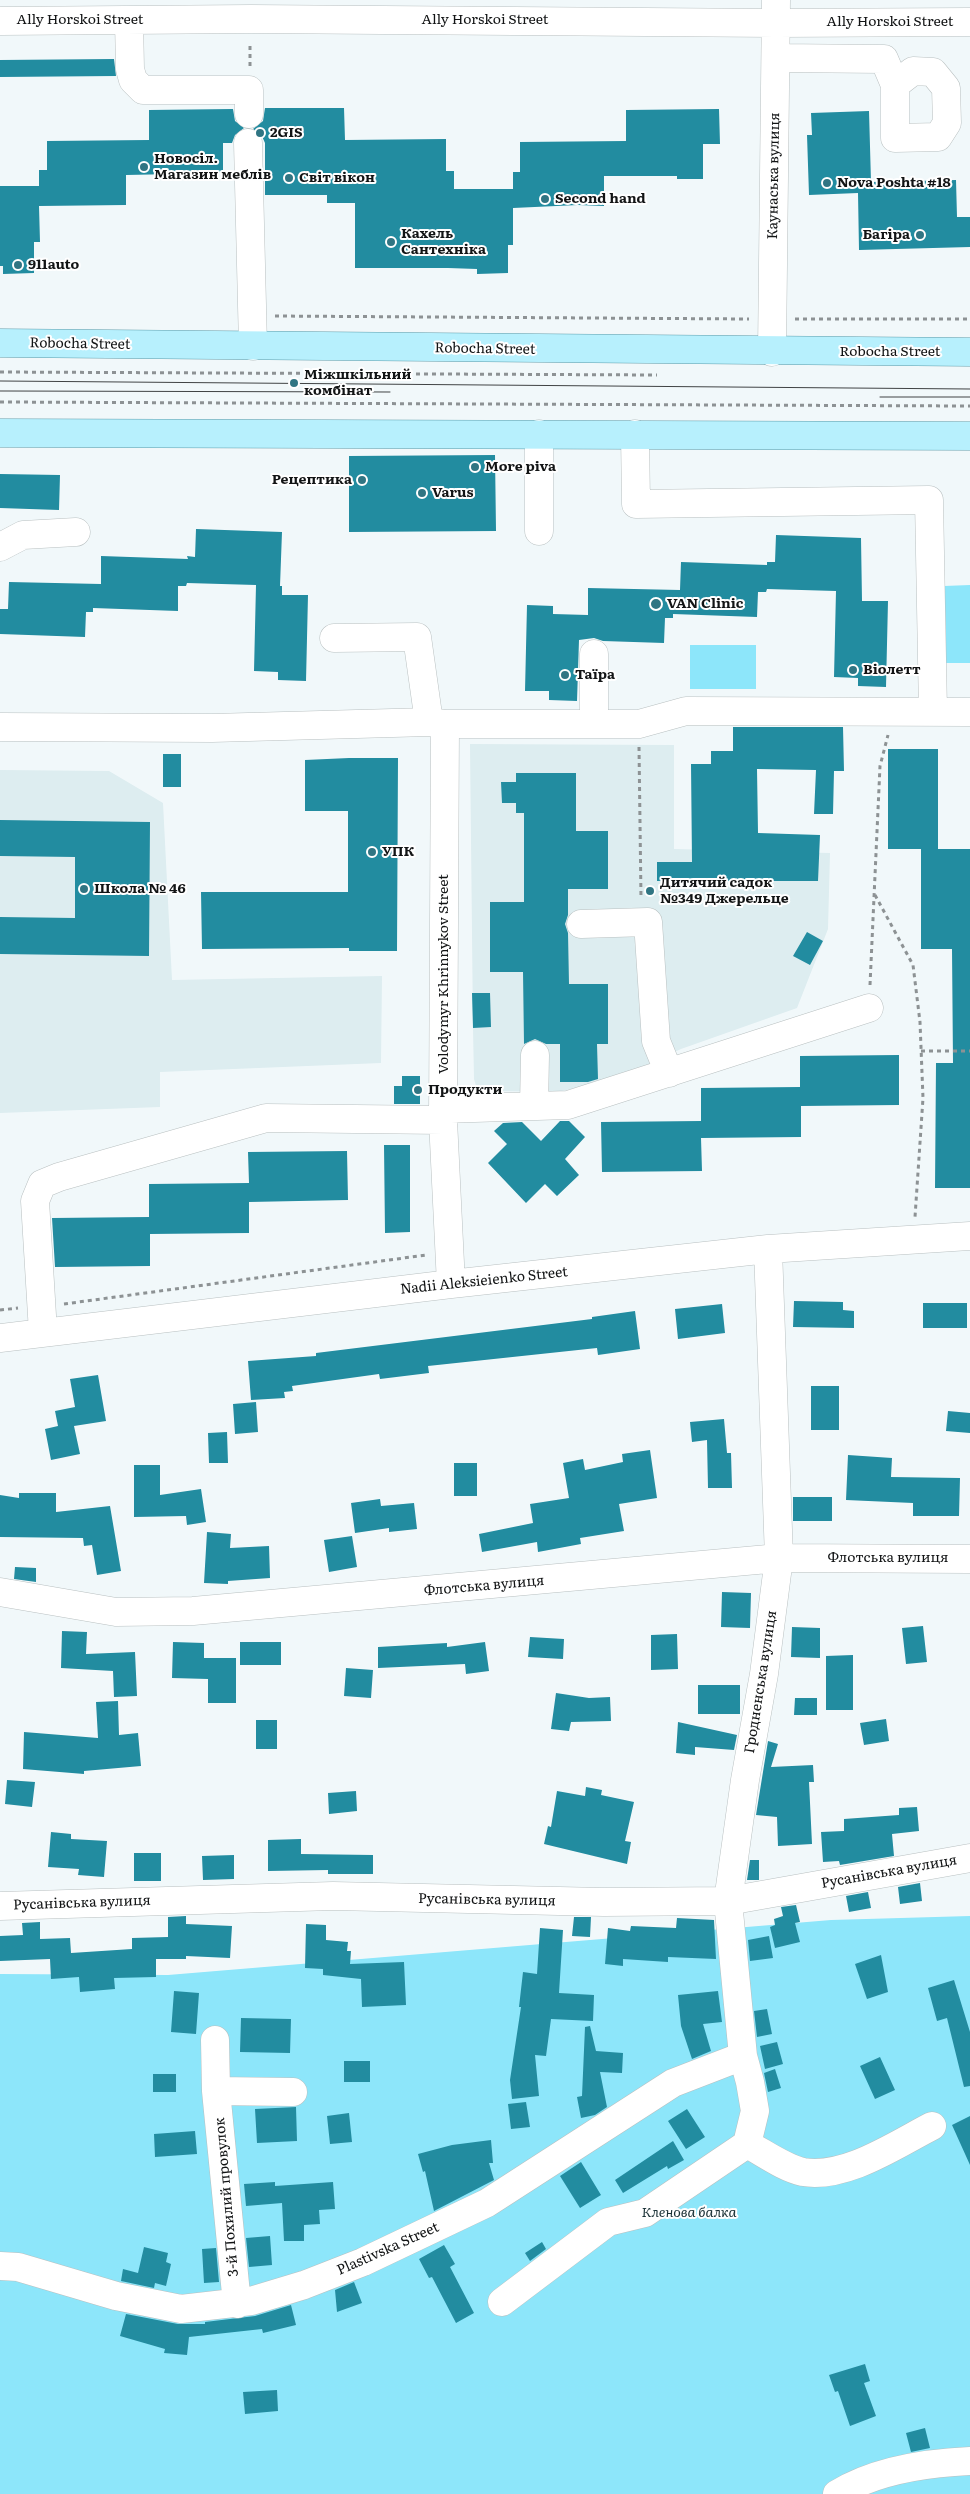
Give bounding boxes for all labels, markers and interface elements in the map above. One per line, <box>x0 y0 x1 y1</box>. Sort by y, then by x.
street label: Ally Horskoi Street <box>17 12 143 28</box>
street label: Ally Horskoi Street <box>422 12 548 28</box>
street label: Ally Horskoi Street <box>827 14 953 30</box>
street label: Каунаська вулиця <box>764 112 784 240</box>
place label: 2GIS <box>270 125 303 141</box>
marker: 2GIS <box>254 127 266 139</box>
place label: Новосіл. Магазин меблів <box>154 151 271 184</box>
marker: Новосіл. Магазин меблів <box>138 161 150 173</box>
place label: Світ вікон <box>299 170 375 186</box>
marker: Світ вікон <box>283 172 295 184</box>
place label: Nova Poshta #18 <box>837 175 951 191</box>
marker: Nova Poshta #18 <box>821 177 833 189</box>
place label: Second hand <box>555 191 646 207</box>
marker: Second hand <box>539 193 551 205</box>
place label: Кахель Сантехніка <box>401 226 486 258</box>
place label: Багіра <box>862 227 910 243</box>
marker: Багіра <box>914 229 926 241</box>
marker: Кахель Сантехніка <box>385 236 397 248</box>
place label: 911auto <box>28 257 79 273</box>
marker: 911auto <box>12 259 24 271</box>
street label: Robocha Street <box>29 335 131 353</box>
street label: Robocha Street <box>434 340 536 358</box>
street label: Robocha Street <box>840 344 940 360</box>
place label: Міжшкільний комбінат <box>304 367 411 400</box>
marker: Міжшкільний комбінат <box>288 377 300 389</box>
place label: More piva <box>485 459 556 475</box>
marker: More piva <box>469 461 481 473</box>
place label: Рецептика <box>272 472 352 488</box>
marker: Рецептика <box>356 474 368 486</box>
place label: Varus <box>432 485 474 501</box>
marker: Varus <box>416 487 428 499</box>
place label: VAN Clinic <box>667 596 743 612</box>
marker: VAN Clinic <box>649 597 663 611</box>
place label: Віолетт <box>863 662 921 678</box>
marker: Віолетт <box>847 664 859 676</box>
place label: Таїра <box>575 667 615 683</box>
marker: Таїра <box>559 669 571 681</box>
place label: УПК <box>382 844 414 860</box>
marker: УПК <box>366 846 378 858</box>
street label: Volodymyr Khrinnykov Street <box>436 874 452 1074</box>
place label: Дитячий садок №349 Джерельце <box>660 875 789 908</box>
place label: Школа № 46 <box>94 881 186 897</box>
marker: Школа № 46 <box>78 883 90 895</box>
marker: Дитячий садок №349 Джерельце <box>644 885 656 897</box>
place label: Продукти <box>428 1082 503 1098</box>
marker: Продукти <box>412 1084 424 1096</box>
street label: Nadii Aleksieienko Street <box>399 1264 569 1298</box>
street label: Флотська вулиця <box>828 1550 948 1566</box>
street label: Флотська вулиця <box>423 1572 545 1600</box>
street label: Гродненська вулиця <box>741 1609 781 1755</box>
street label: Русанівська вулиця <box>820 1852 958 1892</box>
street label: Русанівська вулиця <box>418 1890 556 1910</box>
street label: Русанівська вулиця <box>13 1892 151 1914</box>
street label: 3-й Похилий провулок <box>212 2117 242 2277</box>
park label: Кленова балка <box>641 2205 737 2221</box>
street label: Plastivska Street <box>334 2219 442 2279</box>

